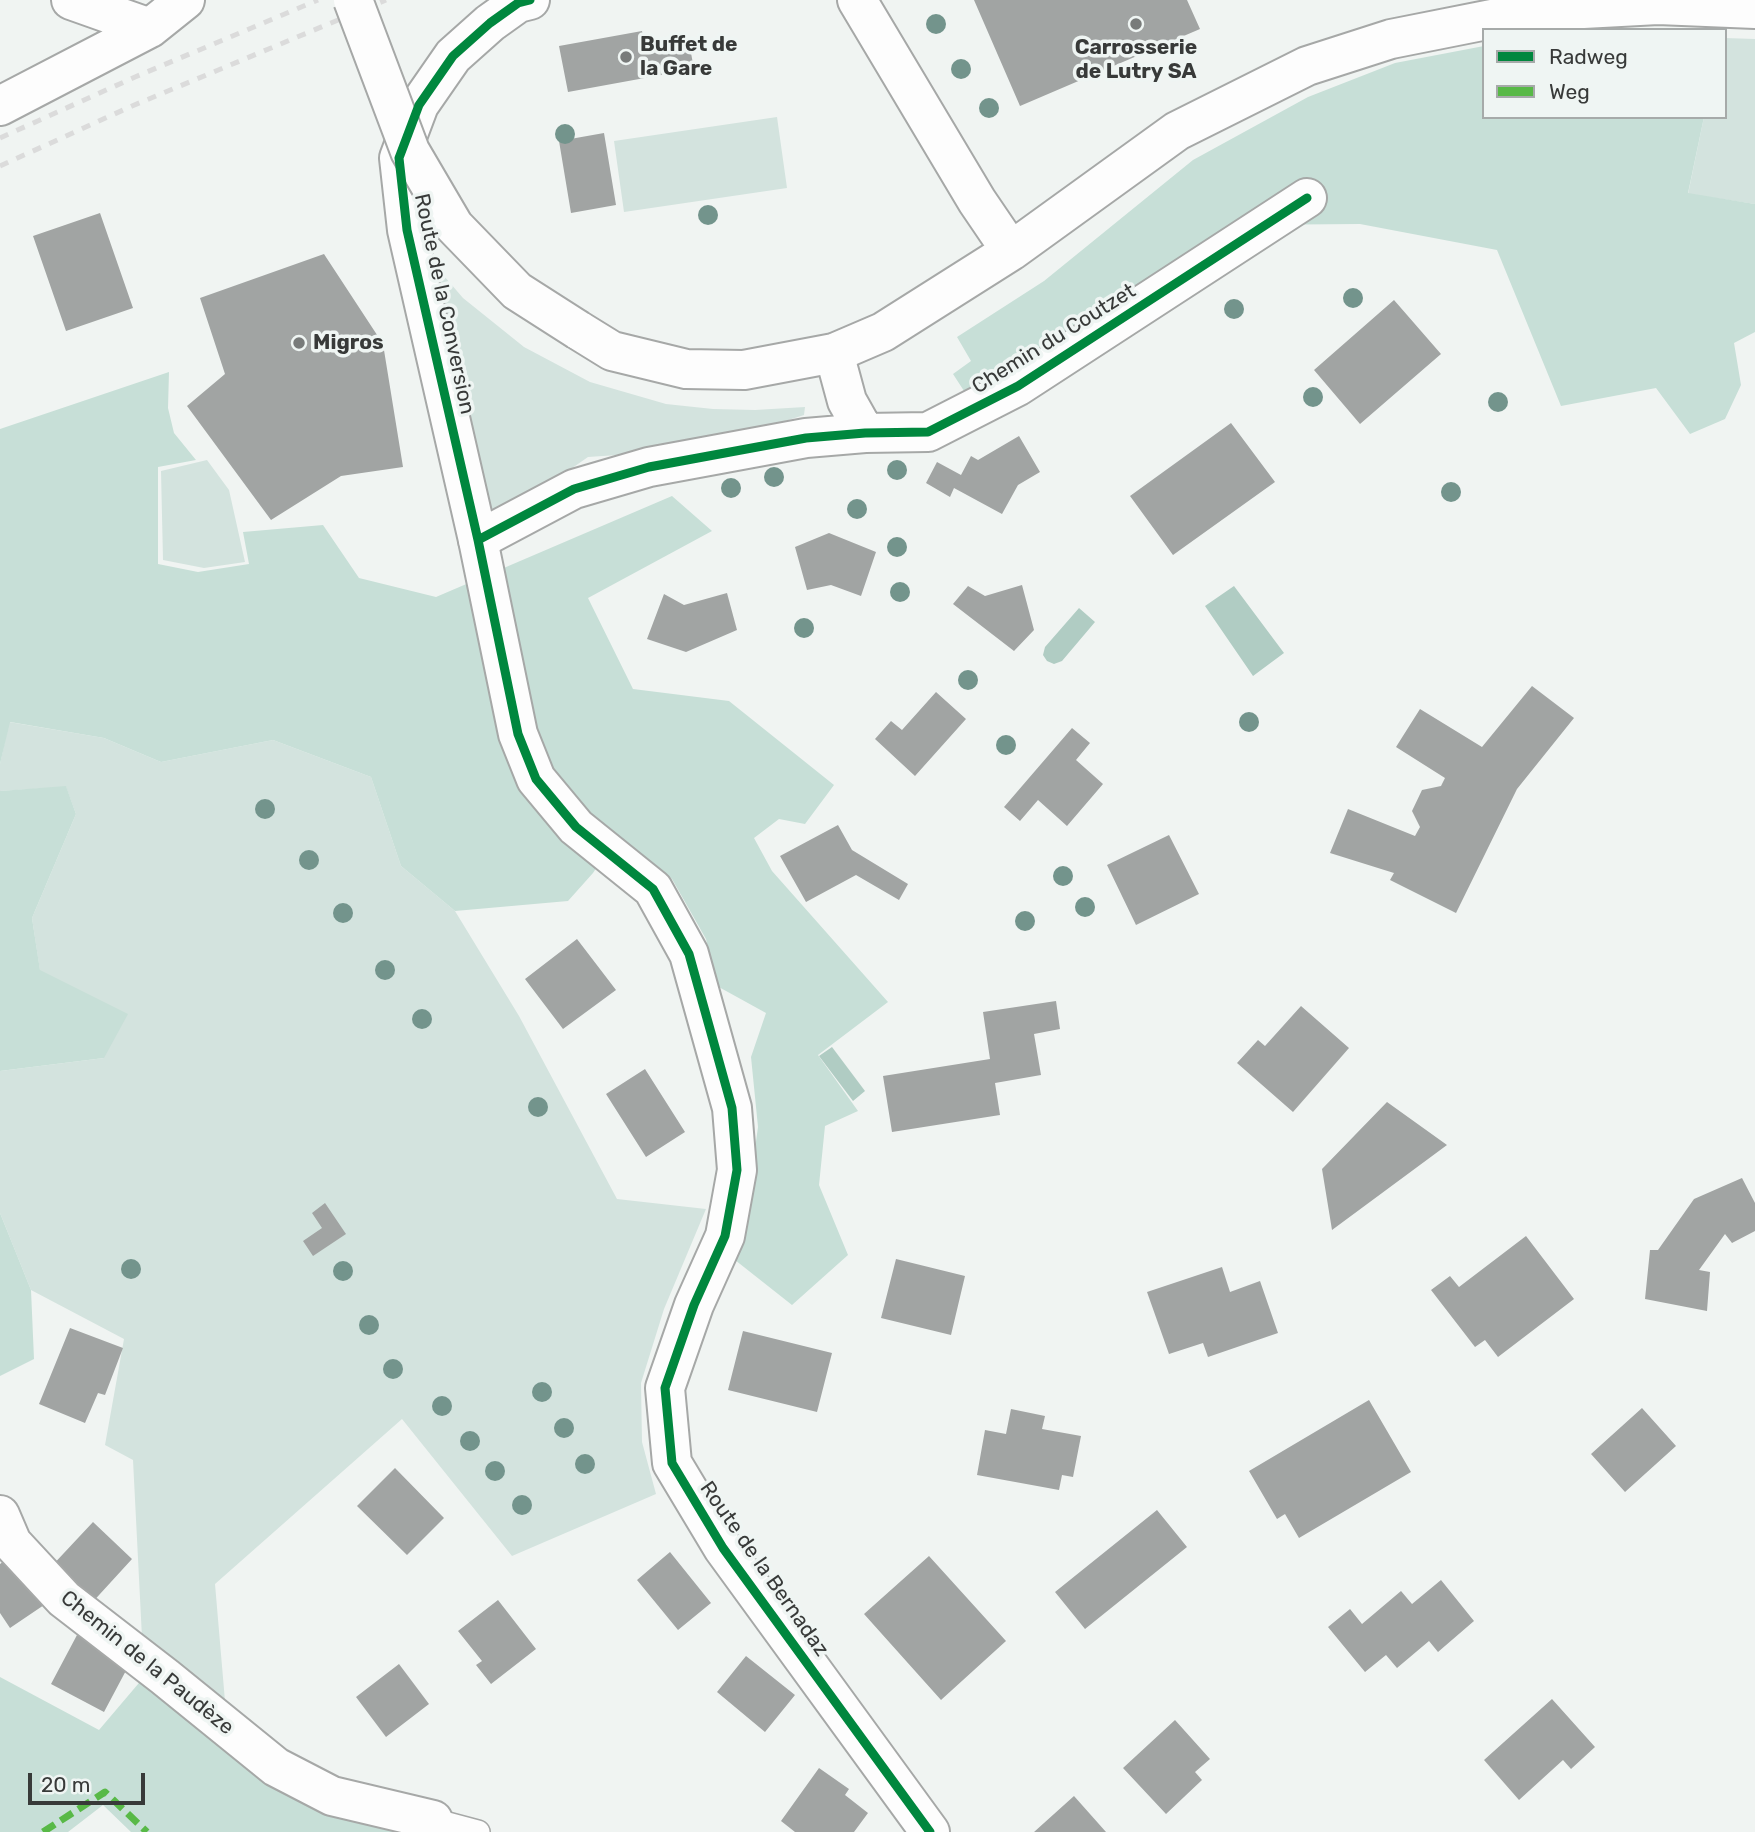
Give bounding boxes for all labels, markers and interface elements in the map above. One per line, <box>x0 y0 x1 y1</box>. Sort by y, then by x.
marker: Carrosserie de Lutry SA <box>1128 16 1144 32</box>
legend <box>1482 28 1727 119</box>
place label: Buffet de la Gare <box>640 32 737 82</box>
place label: Carrosserie de Lutry SA <box>1075 35 1197 85</box>
text: Radweg <box>1549 44 1628 69</box>
marker: Buffet de la Gare <box>618 49 634 65</box>
text: Weg <box>1549 79 1590 104</box>
street label: Route de la Conversion <box>408 191 480 417</box>
street label: Chemin du Coutzet <box>968 279 1140 399</box>
place label: Migros <box>313 330 384 356</box>
marker: Migros <box>291 335 307 351</box>
street label: Route de la Bernadaz <box>694 1477 834 1661</box>
street label: Chemin de la Paudèze <box>55 1585 239 1741</box>
scale bar <box>32 1758 149 1802</box>
text: 20 m <box>41 1772 90 1797</box>

